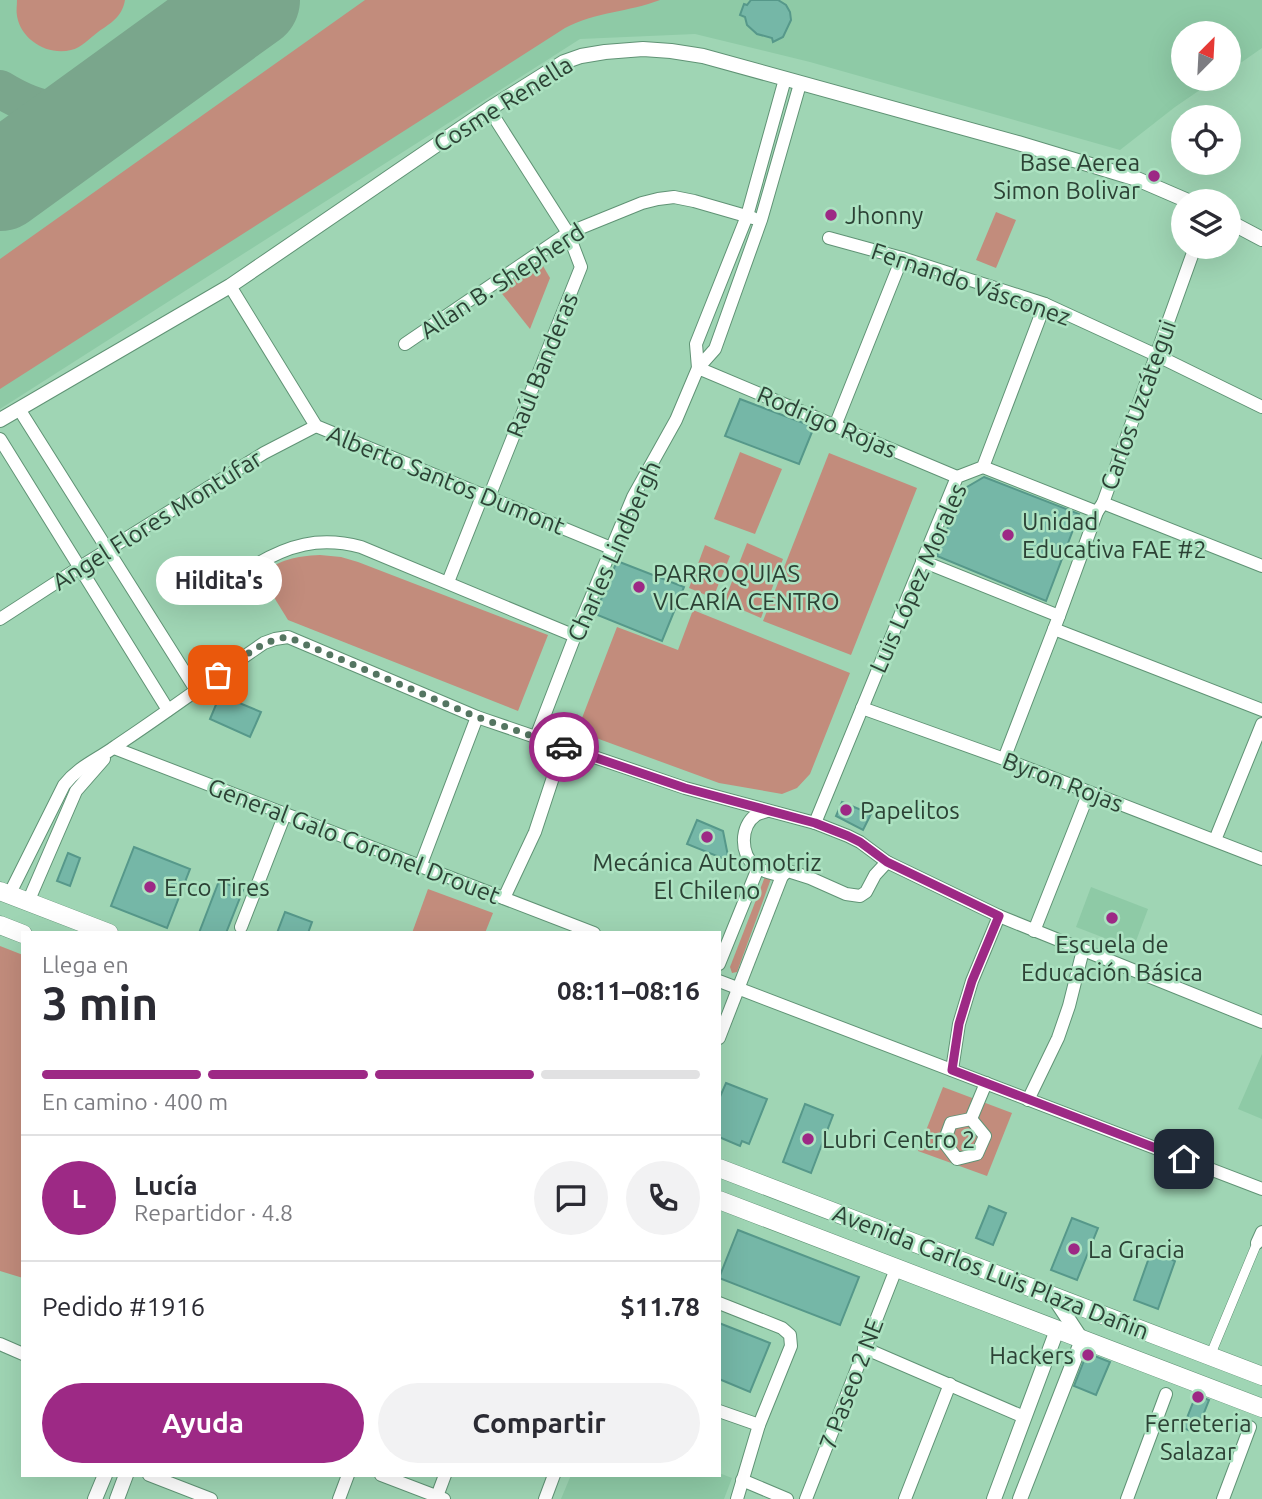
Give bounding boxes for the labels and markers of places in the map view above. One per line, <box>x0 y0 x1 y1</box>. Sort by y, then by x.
place label: Base Aerea Simon Bolivar <box>993 149 1140 204</box>
marker: Base Aerea Simon Bolivar <box>1146 168 1162 184</box>
place label: Jhonny <box>845 202 924 229</box>
marker: Jhonny <box>823 207 839 223</box>
place label: Unidad Educativa FAE #2 <box>1022 508 1207 563</box>
marker: Unidad Educativa FAE #2 <box>1000 527 1016 543</box>
callout: Hildita's <box>155 556 281 605</box>
place label: PARROQUIAS VICARÍA CENTRO <box>653 560 840 615</box>
marker: PARROQUIAS VICARÍA CENTRO <box>631 579 647 595</box>
pin <box>188 645 248 705</box>
place label: Papelitos <box>860 797 960 824</box>
marker: Papelitos <box>838 802 854 818</box>
marker: Mecánica Automotriz El Chileno <box>699 829 715 845</box>
place label: Mecánica Automotriz El Chileno <box>593 849 821 904</box>
place label: Erco Tires <box>164 874 270 901</box>
marker: Erco Tires <box>142 879 158 895</box>
marker: Escuela de Educación Básica <box>1104 910 1120 926</box>
place label: Escuela de Educación Básica <box>1021 931 1203 986</box>
place label: Lubri Centro 2 <box>822 1126 976 1153</box>
pin <box>1154 1129 1214 1189</box>
marker: Lubri Centro 2 <box>800 1131 816 1147</box>
place label: La Gracia <box>1088 1236 1185 1263</box>
marker: La Gracia <box>1066 1241 1082 1257</box>
place label: Hackers <box>989 1342 1074 1369</box>
marker: Hackers <box>1080 1347 1096 1363</box>
marker: Ferreteria Salazar <box>1190 1389 1206 1405</box>
place label: Ferreteria Salazar <box>1144 1410 1252 1465</box>

